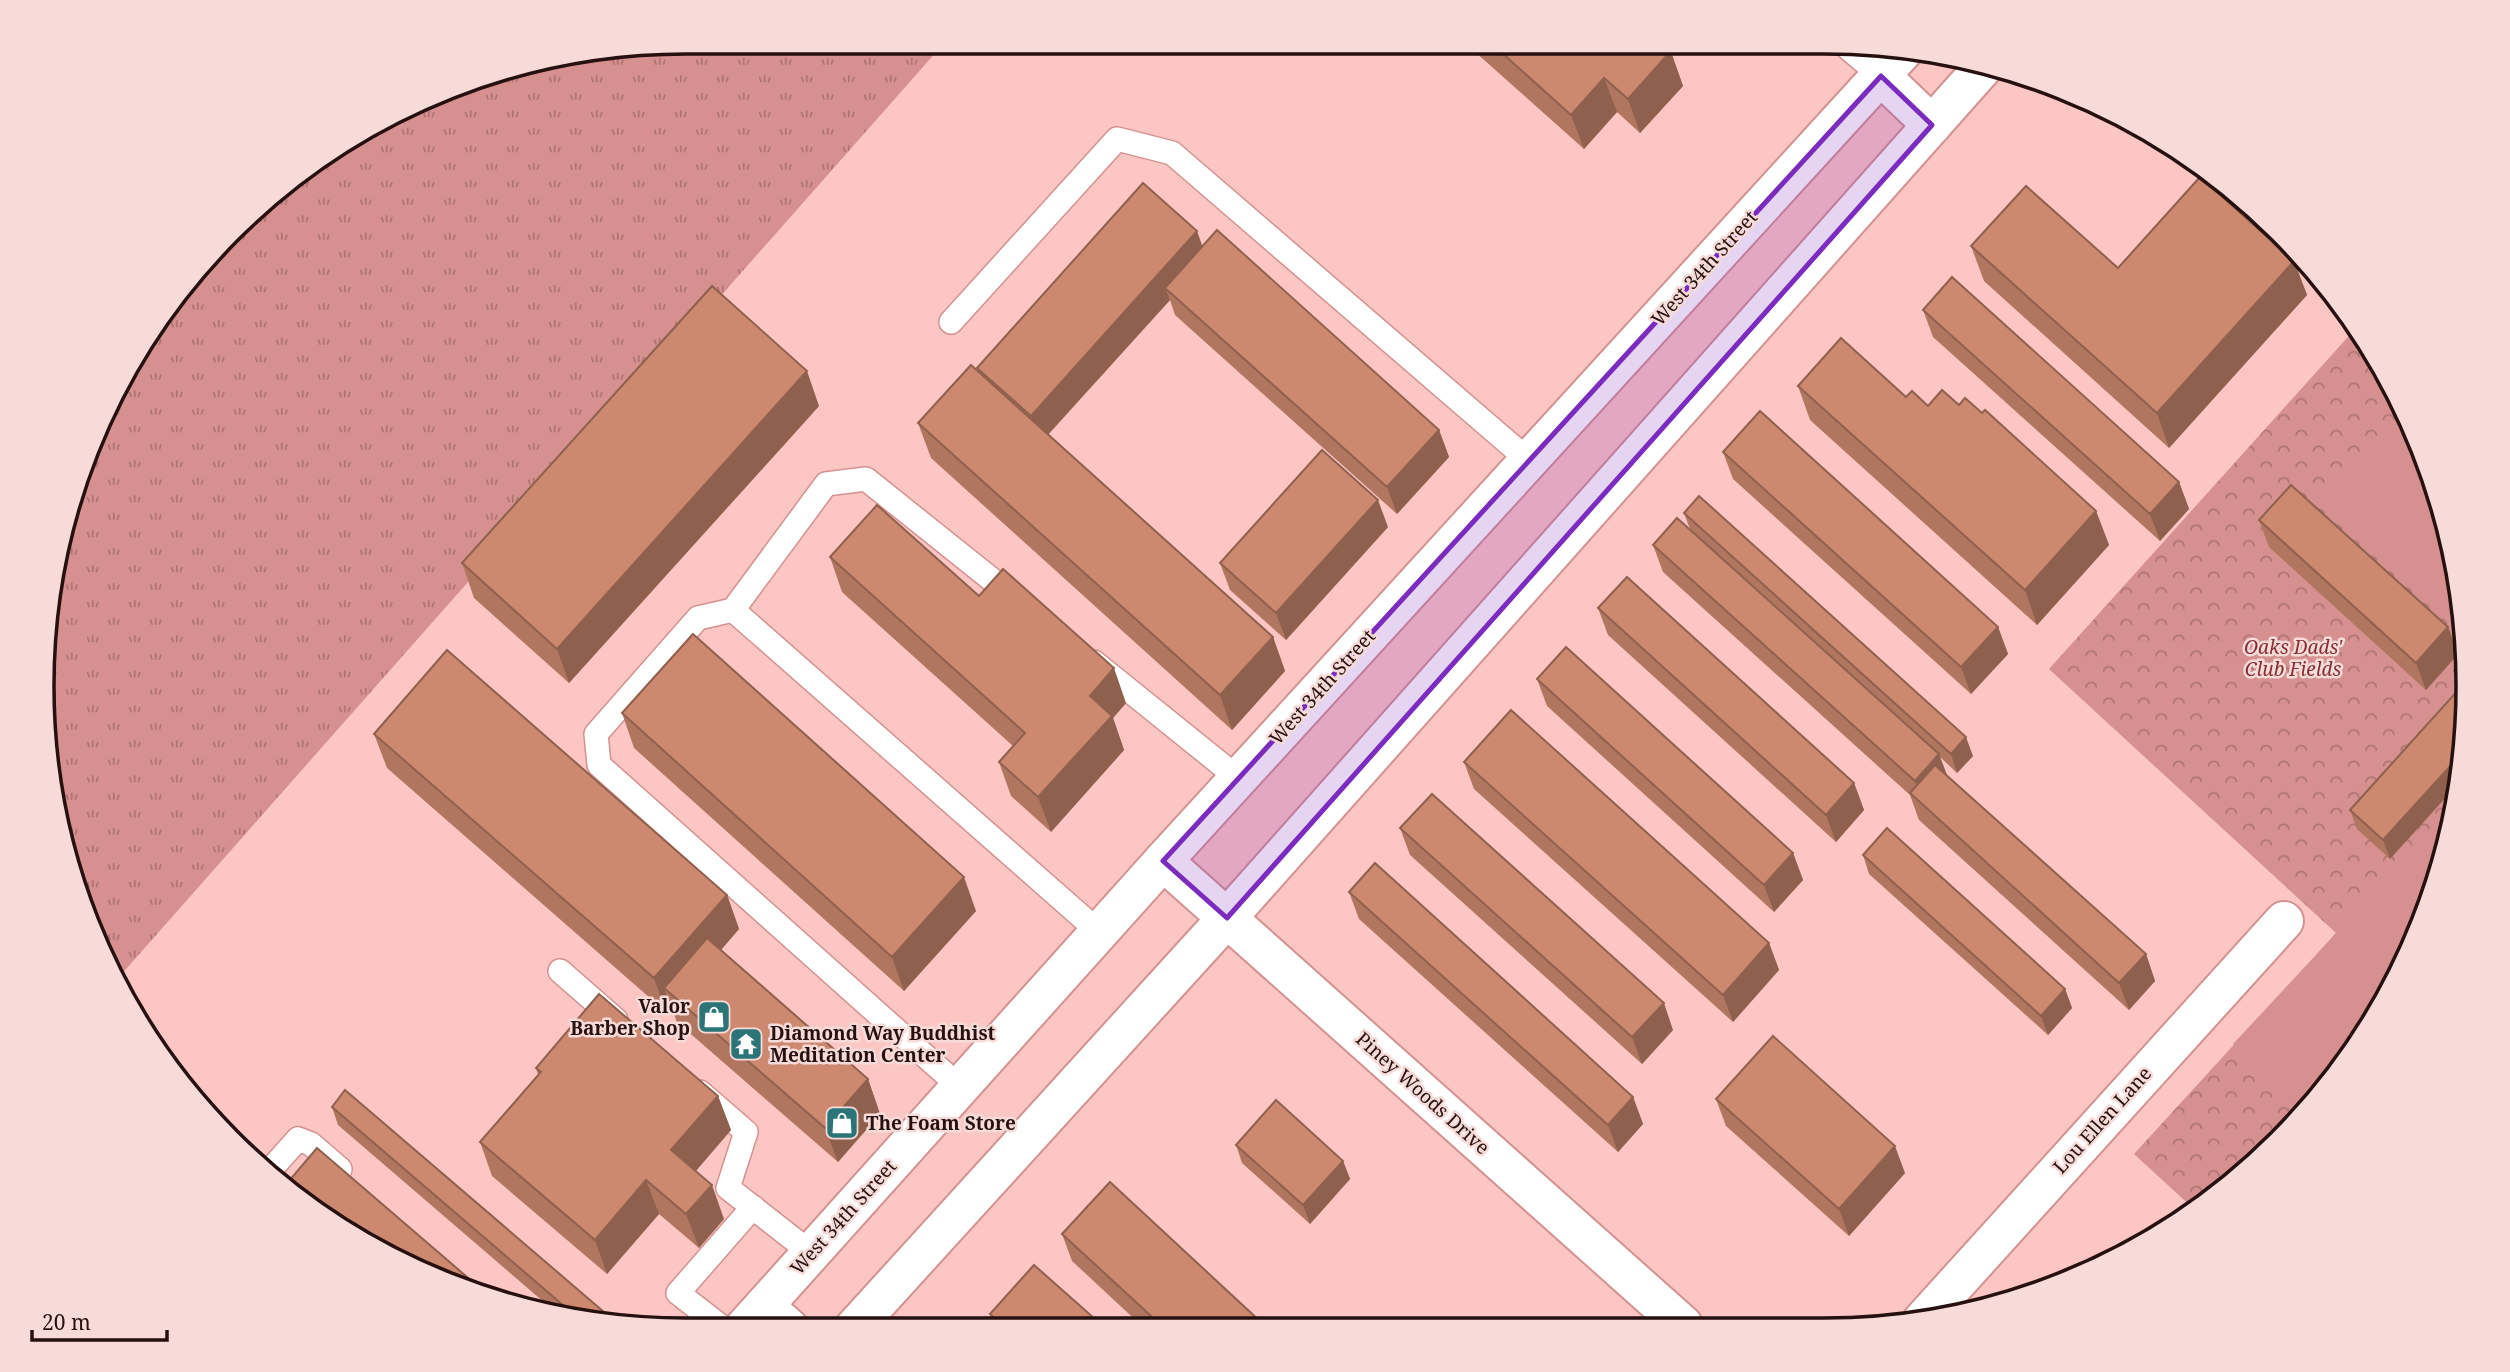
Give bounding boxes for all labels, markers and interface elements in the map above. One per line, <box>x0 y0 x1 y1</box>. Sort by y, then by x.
street label: West 34th Street <box>1645 204 1763 331</box>
street label: West 34th Street <box>1263 623 1381 750</box>
park label: Oaks Dads' Club Fields <box>2244 634 2343 682</box>
place label: Valor Barber Shop <box>570 993 690 1041</box>
shop icon: Valor Barber Shop <box>695 998 733 1036</box>
place label: Diamond Way Buddhist Meditation Center <box>770 1020 996 1068</box>
temple icon: Diamond Way Buddhist Meditation Center <box>727 1025 765 1063</box>
street label: Piney Woods Drive <box>1351 1026 1495 1160</box>
street label: Lou Ellen Lane <box>2047 1061 2157 1179</box>
shop icon: The Foam Store <box>823 1104 861 1142</box>
place label: The Foam Store <box>866 1110 1016 1136</box>
street label: West 34th Street <box>784 1153 902 1280</box>
scale bar <box>32 1298 166 1342</box>
text: 20 m <box>42 1308 91 1336</box>

